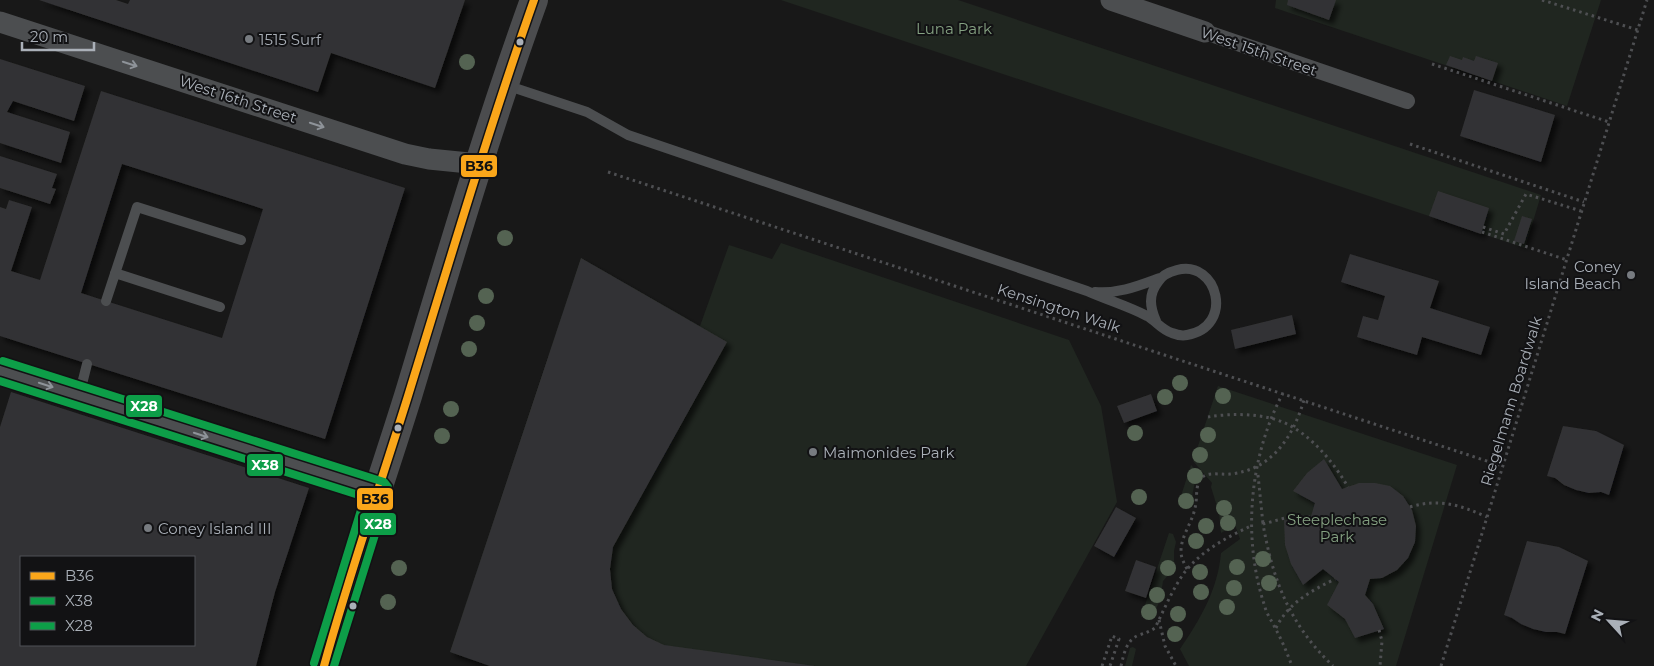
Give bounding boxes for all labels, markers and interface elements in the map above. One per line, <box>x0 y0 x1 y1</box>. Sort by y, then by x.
park label: Luna Park <box>916 19 992 38</box>
scale bar <box>22 20 95 52</box>
street label: West 15th Street <box>1198 22 1320 80</box>
text: 20 m <box>30 27 68 46</box>
place label: 1515 Surf <box>259 30 322 49</box>
marker: 1515 Surf <box>243 33 255 45</box>
unlabelled marker <box>515 37 525 47</box>
one-way arrow <box>121 60 137 69</box>
street label: West 16th Street <box>177 71 299 127</box>
one-way arrow <box>309 121 325 130</box>
line badge: B36 <box>460 154 498 178</box>
text: B36 <box>465 157 493 175</box>
place label: Coney Island Beach <box>1525 257 1622 293</box>
marker: Coney Island Beach <box>1625 269 1637 281</box>
street label: Kensington Walk <box>995 279 1123 337</box>
street label: Riegelmann Boardwalk <box>1476 314 1546 488</box>
one-way arrow <box>38 381 54 391</box>
line badge: X28 <box>125 394 163 418</box>
text: X28 <box>130 397 158 415</box>
unlabelled marker <box>393 423 403 433</box>
one-way arrow <box>193 430 209 440</box>
place label: Maimonides Park <box>823 443 954 462</box>
marker: Maimonides Park <box>807 446 819 458</box>
line badge: X38 <box>246 453 284 477</box>
text: X38 <box>251 456 279 474</box>
line badge: B36 <box>356 487 394 511</box>
text: B36 <box>361 490 389 508</box>
park label: Steeplechase Park <box>1287 510 1387 546</box>
line badge: X28 <box>359 512 397 536</box>
text: X28 <box>364 515 392 533</box>
place label: Coney Island III <box>158 519 271 538</box>
marker: Coney Island III <box>142 522 154 534</box>
legend <box>20 556 195 646</box>
text: B36 <box>65 566 94 585</box>
text: X38 <box>65 591 93 610</box>
north arrow <box>1584 596 1634 646</box>
unlabelled marker <box>348 601 358 611</box>
text: N <box>1587 606 1608 624</box>
text: X28 <box>65 616 93 635</box>

